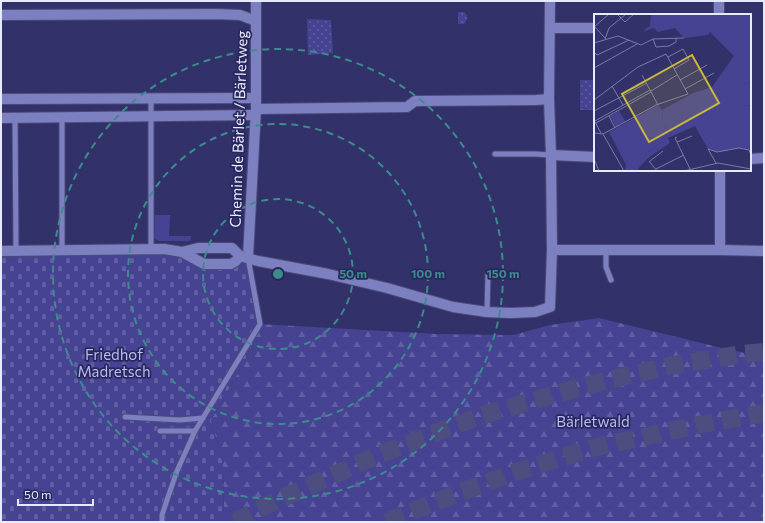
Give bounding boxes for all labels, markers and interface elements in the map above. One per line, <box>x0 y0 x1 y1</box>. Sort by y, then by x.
inset map <box>594 14 751 171</box>
street label: Chemin de Bärlet / Bärletweg <box>226 30 250 228</box>
text: 50 m <box>339 266 367 280</box>
text: 100 m <box>411 266 445 280</box>
text: 150 m <box>486 266 520 280</box>
centre of rings <box>271 267 285 281</box>
park label: Friedhof Madretsch <box>77 345 151 380</box>
park label: Bärletwald <box>556 412 630 430</box>
scale bar <box>18 481 93 507</box>
text: 50 m <box>24 487 52 501</box>

